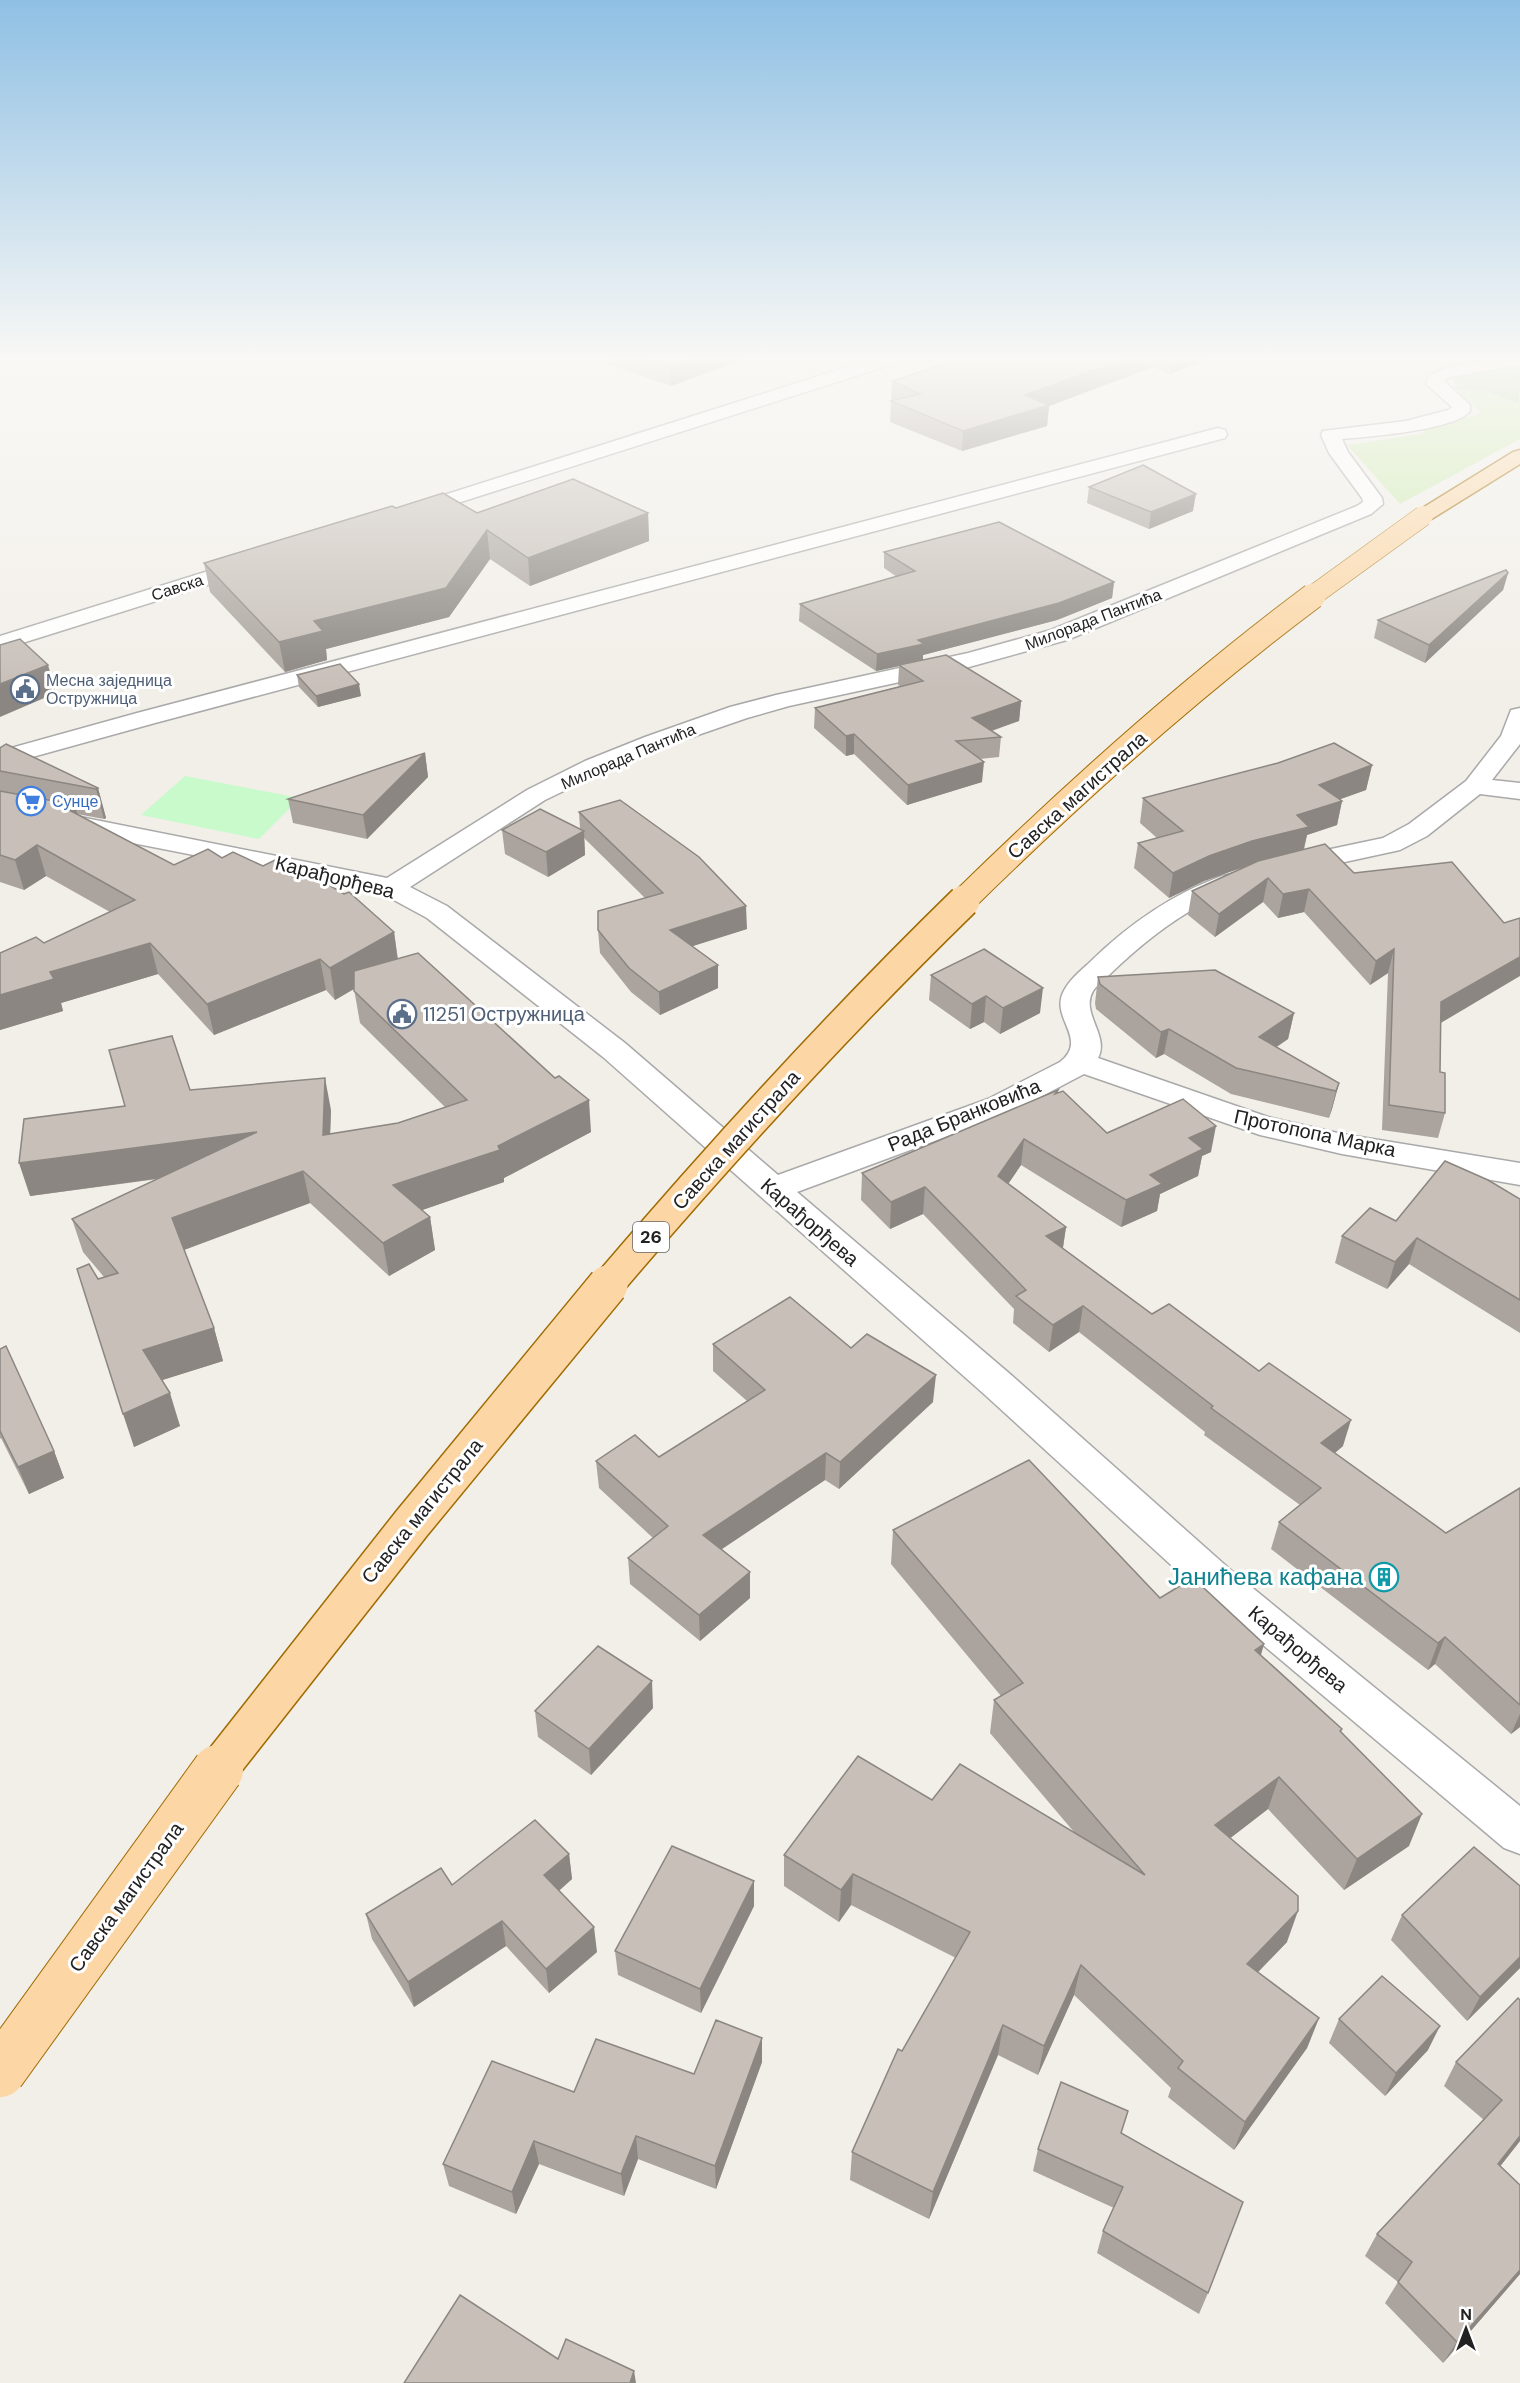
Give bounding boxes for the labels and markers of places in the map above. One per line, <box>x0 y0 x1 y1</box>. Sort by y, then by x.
place label: Месна заједница Остружница <box>46 670 172 709</box>
public building icon: Месна заједница Остружница <box>9 673 41 705</box>
supermarket icon: Сунце <box>15 785 47 817</box>
place label: Сунце <box>52 791 98 812</box>
public building icon: 11251 Остружница <box>386 998 418 1030</box>
place label: 11251 Остружница <box>423 1001 586 1027</box>
place label: Јанићева кафана <box>1168 1561 1364 1592</box>
building icon: Јанићева кафана <box>1368 1561 1400 1593</box>

